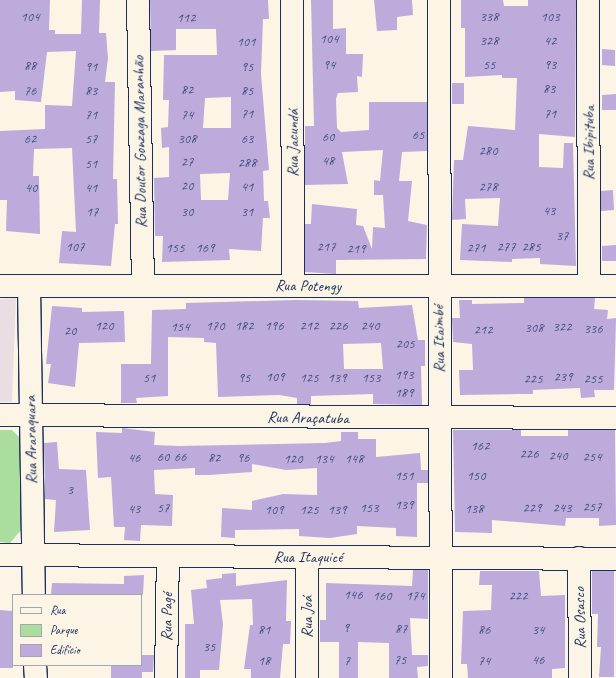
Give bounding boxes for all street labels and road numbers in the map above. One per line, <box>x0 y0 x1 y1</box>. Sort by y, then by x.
street label: Rua Doutor Gonzaga Maranhão <box>129 56 151 228</box>
street label: Rua Ibipituba <box>579 106 599 180</box>
street label: Rua Jacundá <box>283 109 303 177</box>
street label: Rua Potengy <box>275 276 341 296</box>
street label: Rua Itaimbé <box>429 305 449 373</box>
street label: Rua Araraquara <box>21 396 41 484</box>
street label: Rua Araçatuba <box>267 408 349 428</box>
street label: Rua Itaquicé <box>273 547 343 567</box>
street label: Rua Osasco <box>570 587 590 649</box>
street label: Rua Pagé <box>157 592 177 642</box>
street label: Rua Joá <box>297 596 317 638</box>

